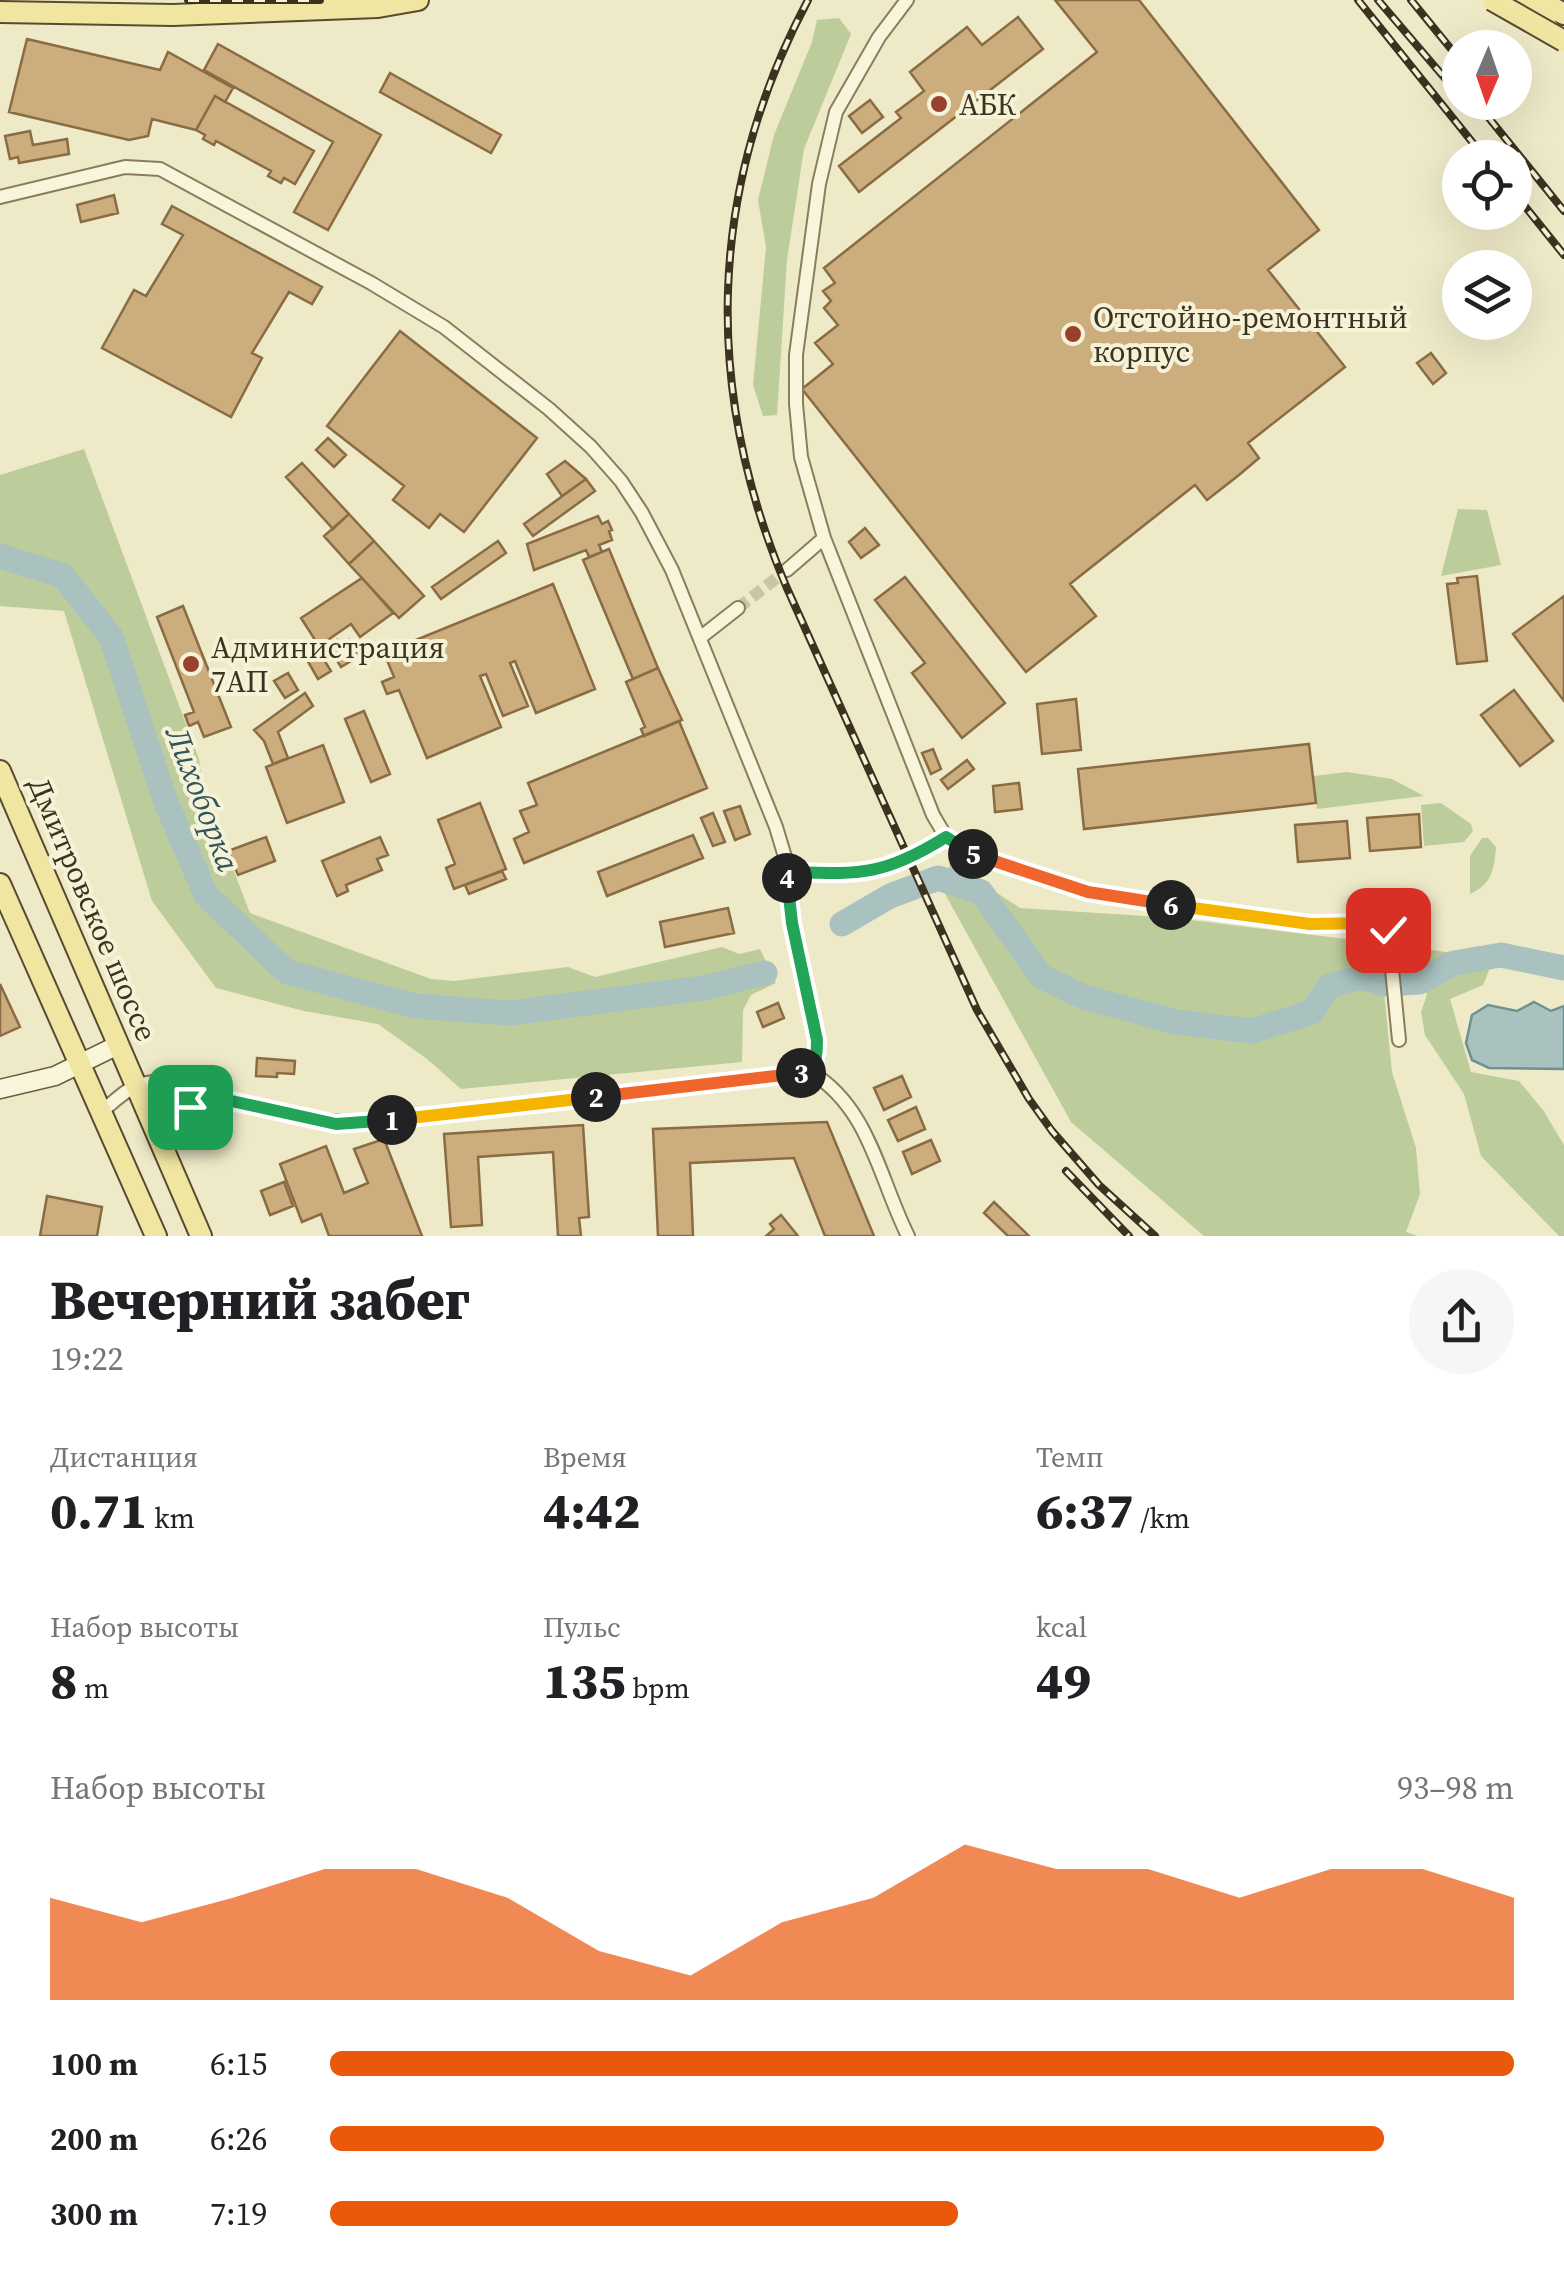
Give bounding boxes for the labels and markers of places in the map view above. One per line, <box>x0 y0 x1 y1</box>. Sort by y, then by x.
place label: АБК <box>959 84 1016 125</box>
marker: АБК <box>928 93 950 115</box>
place label: Отстойно-ремонтный корпус <box>1093 297 1408 372</box>
marker: Отстойно-ремонтный корпус <box>1062 323 1084 345</box>
place label: Администрация 7АП <box>211 627 445 702</box>
marker: Администрация 7АП <box>180 653 202 675</box>
pin: 5 <box>948 829 998 879</box>
pin: 4 <box>762 853 812 903</box>
pin: 6 <box>1146 880 1196 930</box>
pin <box>1346 888 1431 973</box>
pin: 3 <box>776 1048 826 1098</box>
pin <box>148 1065 233 1150</box>
pin: 2 <box>571 1072 621 1122</box>
pin: 1 <box>367 1095 417 1145</box>

